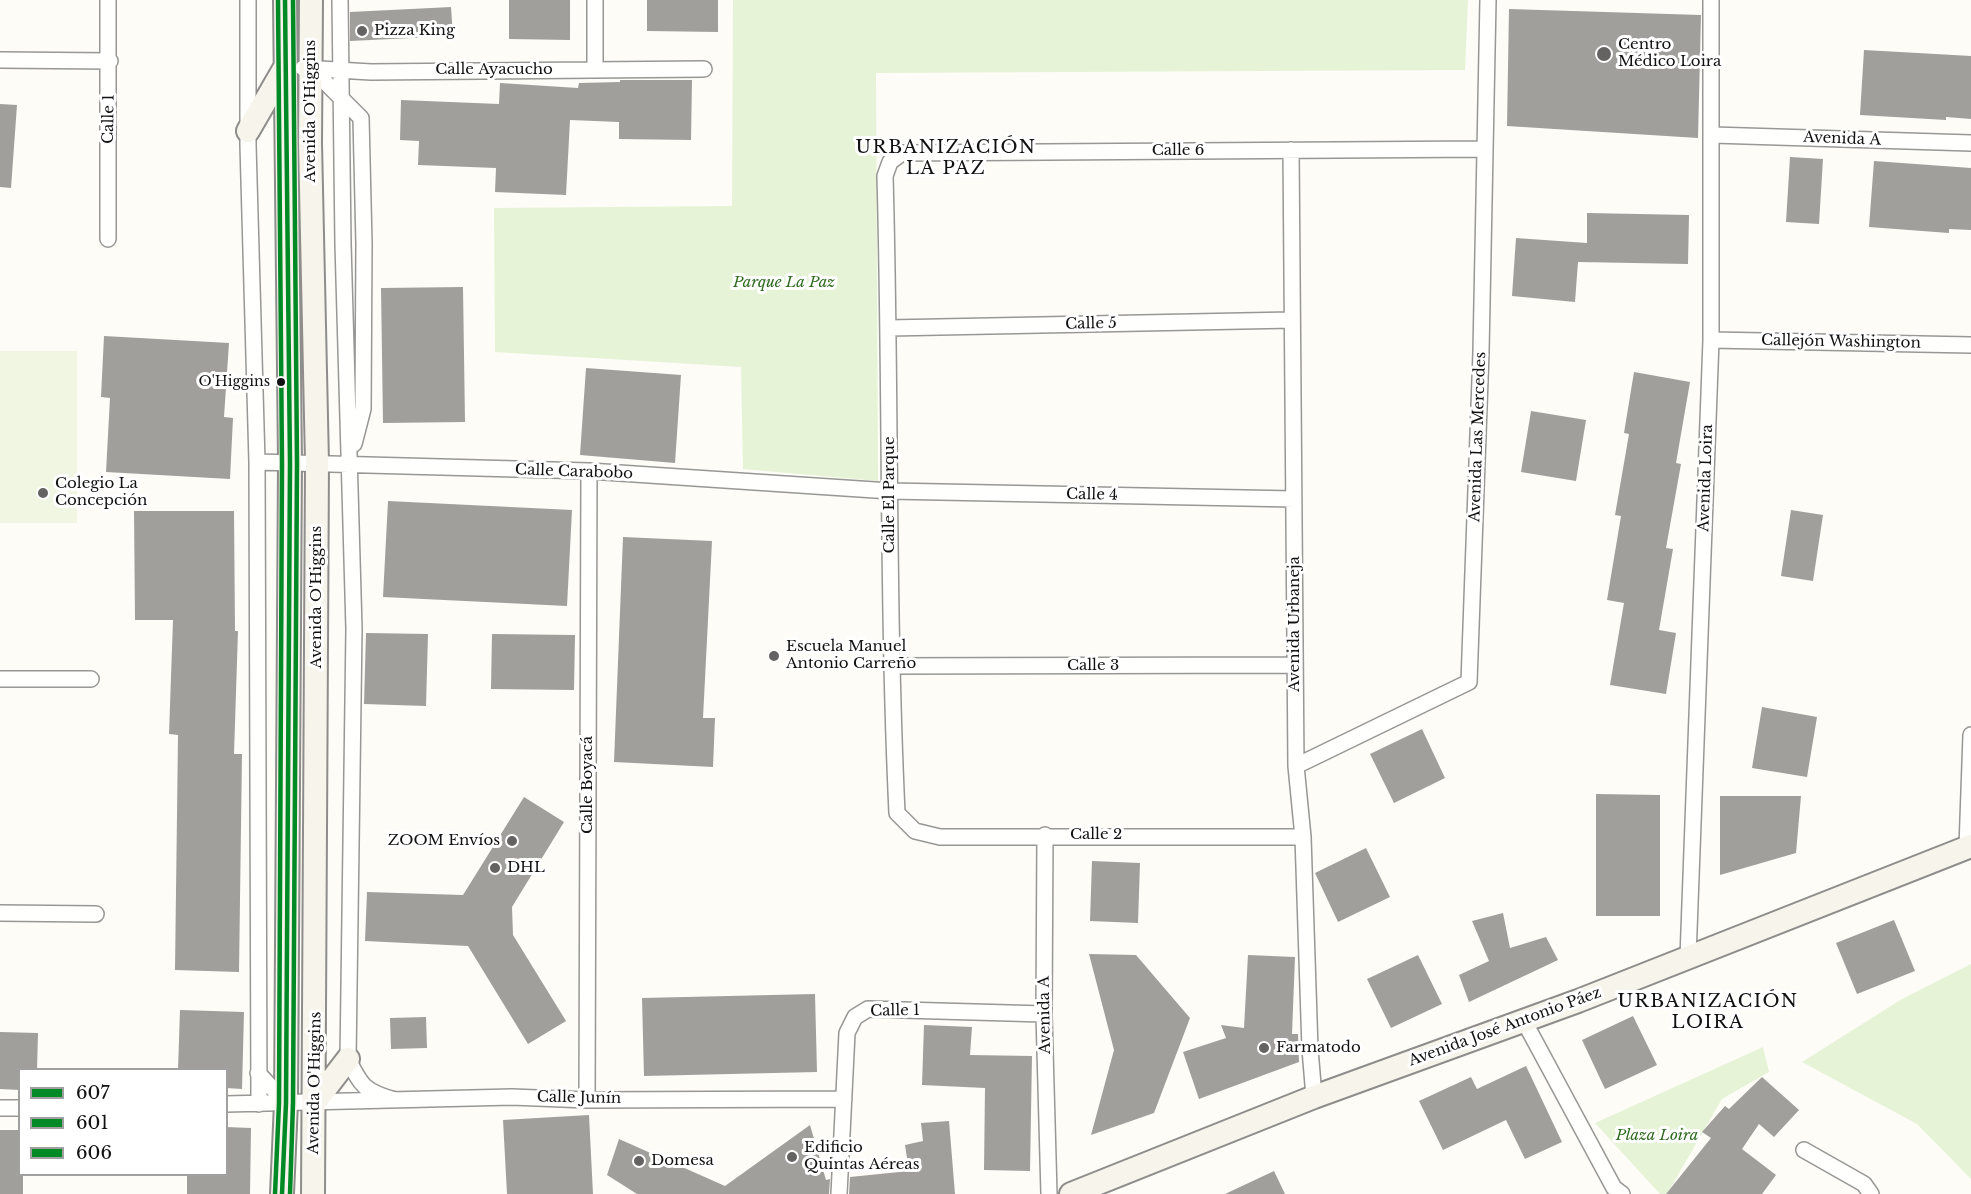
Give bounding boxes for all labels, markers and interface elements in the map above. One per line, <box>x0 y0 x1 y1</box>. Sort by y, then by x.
place label: Pizza King <box>374 22 455 40</box>
marker: Pizza King <box>355 24 369 38</box>
place label: Centro Médico Loira <box>1618 36 1721 71</box>
street label: Avenida O'Higgins <box>302 40 320 182</box>
marker: Centro Médico Loira <box>1595 45 1613 63</box>
street label: Calle Ayacucho <box>435 61 553 79</box>
street label: Calle 1 <box>100 94 118 144</box>
street label: Avenida A <box>1803 129 1881 149</box>
district label: URBANIZACIÓN LA PAZ <box>856 137 1036 180</box>
street label: Calle 6 <box>1152 142 1204 160</box>
park label: Parque La Paz <box>733 274 835 292</box>
street label: Calle 5 <box>1065 315 1117 333</box>
street label: Callejón Washington <box>1761 332 1921 352</box>
street label: Avenida Las Mercedes <box>1466 352 1490 522</box>
place label: O'Higgins <box>199 374 270 390</box>
marker: O'Higgins <box>275 376 287 388</box>
street label: Avenida Loira <box>1695 424 1717 532</box>
street label: Calle El Parque <box>881 437 899 553</box>
street label: Calle Carabobo <box>515 461 633 483</box>
place label: Colegio La Concepción <box>55 475 147 510</box>
marker: Colegio La Concepción <box>36 486 50 500</box>
street label: Calle 4 <box>1066 486 1118 504</box>
street label: Avenida O'Higgins <box>308 526 326 668</box>
street label: Avenida Urbaneja <box>1286 556 1304 692</box>
place label: Escuela Manuel Antonio Carreño <box>786 638 916 673</box>
marker: Escuela Manuel Antonio Carreño <box>767 649 781 663</box>
street label: Calle 3 <box>1067 657 1119 675</box>
street label: Calle Boyacá <box>579 736 597 834</box>
street label: Calle 2 <box>1070 826 1122 844</box>
place label: ZOOM Envíos <box>388 832 500 850</box>
marker: ZOOM Envíos <box>505 834 519 848</box>
place label: DHL <box>507 859 545 877</box>
marker: DHL <box>488 861 502 875</box>
street label: Avenida A <box>1035 976 1055 1054</box>
street label: Avenida José Antonio Páez <box>1406 984 1604 1070</box>
district label: URBANIZACIÓN LOIRA <box>1618 991 1798 1034</box>
street label: Calle 1 <box>870 1002 920 1020</box>
street label: Avenida O'Higgins <box>305 1011 325 1155</box>
place label: Farmatodo <box>1276 1039 1361 1057</box>
marker: Farmatodo <box>1257 1041 1271 1055</box>
legend <box>18 1068 228 1176</box>
text: 607 <box>76 1082 109 1104</box>
street label: Calle Junín <box>537 1088 621 1108</box>
text: 601 <box>76 1112 108 1134</box>
park label: Plaza Loira <box>1616 1127 1698 1145</box>
place label: Edificio Quintas Aéreas <box>804 1139 919 1174</box>
text: 606 <box>76 1142 112 1164</box>
marker: Edificio Quintas Aéreas <box>785 1150 799 1164</box>
place label: Domesa <box>651 1152 714 1170</box>
marker: Domesa <box>632 1154 646 1168</box>

